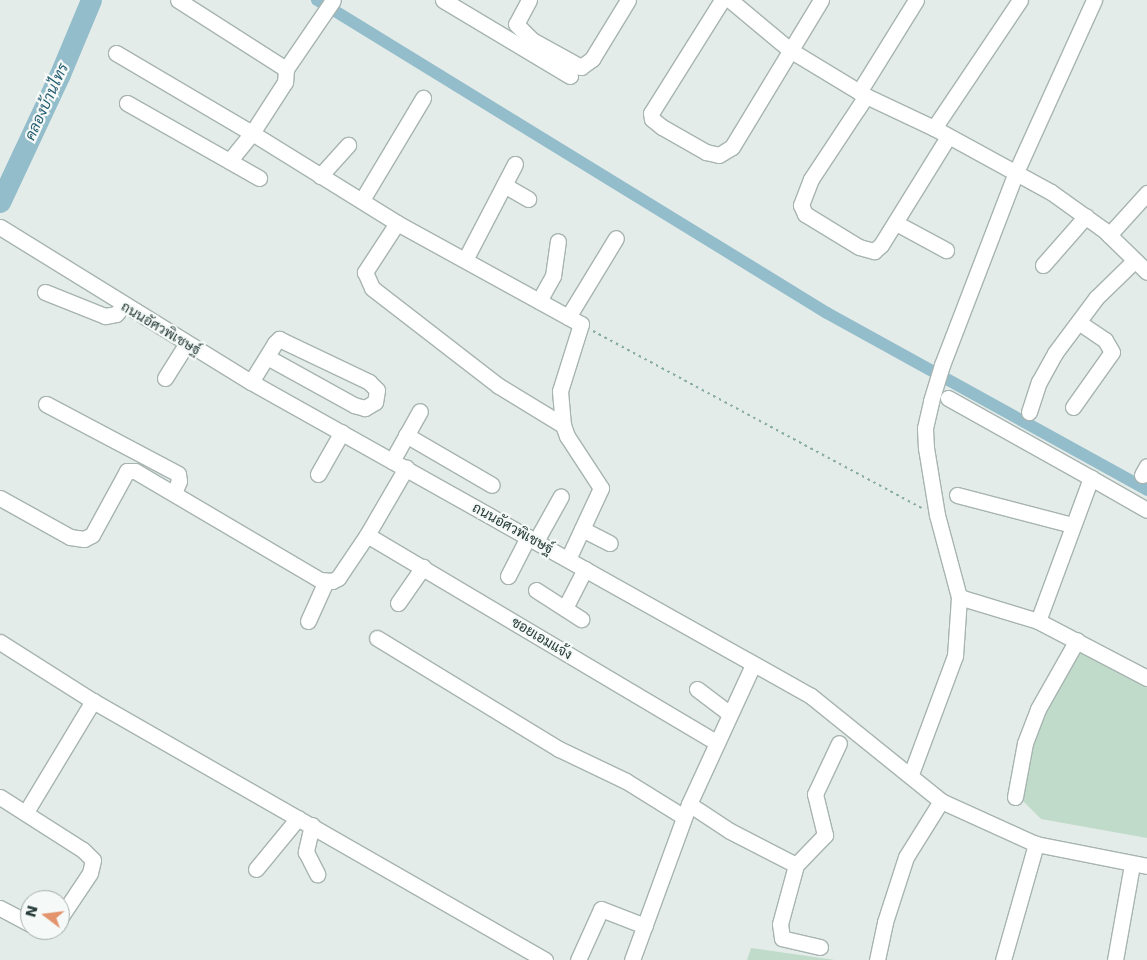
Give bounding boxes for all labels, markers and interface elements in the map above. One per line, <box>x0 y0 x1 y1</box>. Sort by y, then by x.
water label: คลองบ้านไทร <box>21 61 73 143</box>
street label: ถนนอัศวพิเชษฐ์ <box>118 298 204 358</box>
street label: ถนนอัศวพิเชษฐ์ <box>470 499 556 557</box>
street label: ซอยเอมแจ้ง <box>508 613 576 663</box>
north arrow <box>20 890 70 940</box>
text: N <box>22 904 41 919</box>

